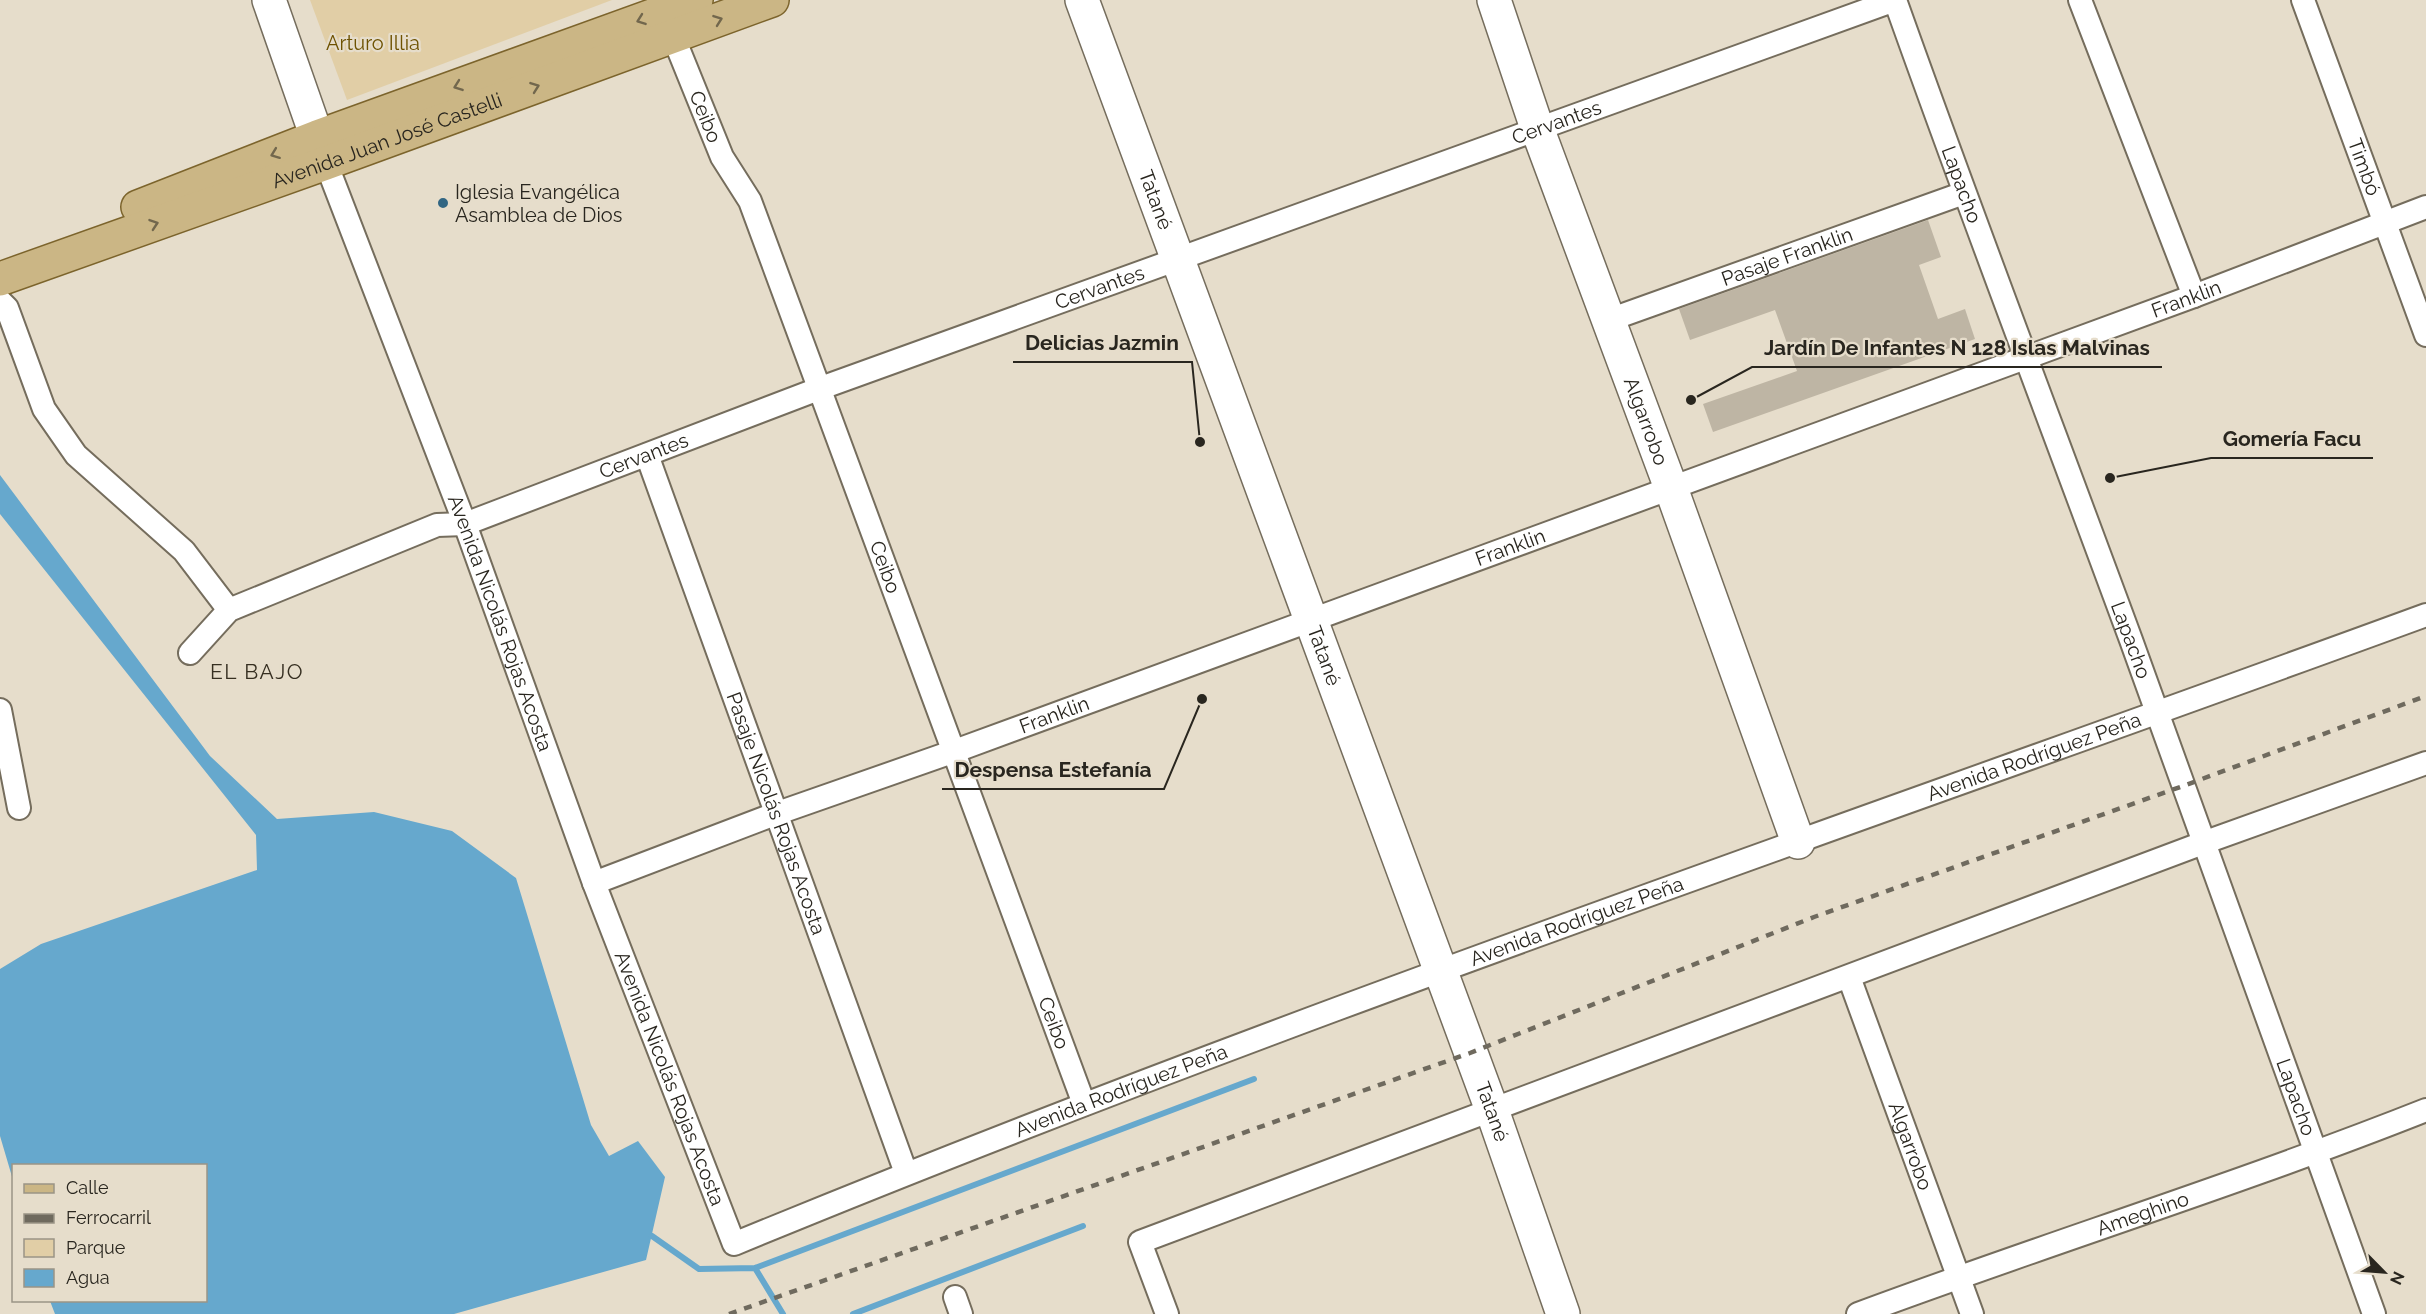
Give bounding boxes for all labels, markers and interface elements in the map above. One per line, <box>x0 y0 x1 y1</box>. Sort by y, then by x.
one-way arrow <box>636 12 647 25</box>
one-way arrow <box>712 14 723 27</box>
park label: Arturo Illia <box>326 31 420 55</box>
one-way arrow <box>453 79 464 92</box>
one-way arrow <box>529 81 540 94</box>
street label: Ceibo <box>684 87 727 146</box>
street label: Avenida Juan José Castelli <box>269 88 505 193</box>
street label: Cervantes <box>1509 95 1605 149</box>
street label: Timbó <box>2343 135 2386 199</box>
street label: Lapacho <box>1937 143 1987 226</box>
one-way arrow <box>270 146 281 159</box>
street label: Tatané <box>1134 167 1178 233</box>
place label: Iglesia Evangélica Asamblea de Dios <box>455 180 622 227</box>
marker: Iglesia Evangélica Asamblea de Dios <box>436 196 450 210</box>
one-way arrow <box>148 219 159 232</box>
street label: Pasaje Franklin <box>1718 222 1856 291</box>
street label: Cervantes <box>1052 260 1147 315</box>
street label: Franklin <box>2148 275 2224 323</box>
callout: Delicias Jazmin <box>1013 323 1192 362</box>
callout: Jardín De Infantes N 128 Islas Malvinas <box>1752 328 2162 367</box>
text: Delicias Jazmin <box>1025 330 1179 355</box>
text: Jardín De Infantes N 128 Islas Malvinas <box>1764 335 2150 360</box>
street label: Algarrobo <box>1619 374 1674 469</box>
callout: Gomería Facu <box>2211 419 2373 458</box>
text: Gomería Facu <box>2223 426 2361 451</box>
street label: Cervantes <box>596 428 692 484</box>
street label: Avenida Nicolás Rojas Acosta <box>443 492 558 754</box>
street label: Franklin <box>1472 523 1549 571</box>
street label: Ceibo <box>865 538 906 597</box>
street label: Lapacho <box>2106 598 2156 682</box>
street label: Tatané <box>1302 622 1346 689</box>
district label: EL BAJO <box>210 659 304 684</box>
street label: Pasaje Nicolás Rojas Acosta <box>721 689 831 938</box>
street label: Franklin <box>1016 691 1092 738</box>
street label: Avenida Rodríguez Peña <box>1924 707 2144 806</box>
callout: Despensa Estefanía <box>942 750 1164 789</box>
text: Despensa Estefanía <box>954 757 1152 782</box>
street label: Avenida Rodríguez Peña <box>1467 871 1687 971</box>
street label: Avenida Nicolás Rojas Acosta <box>610 948 730 1209</box>
street label: Ceibo <box>1033 993 1075 1053</box>
street label: Avenida Rodríguez Peña <box>1012 1039 1231 1142</box>
street label: Lapacho <box>2271 1055 2321 1139</box>
street label: Tatané <box>1471 1078 1514 1145</box>
street label: Algarrobo <box>1884 1099 1938 1194</box>
legend <box>12 1164 207 1302</box>
text: Calle <box>66 1177 109 1198</box>
street label: Ameghino <box>2094 1186 2192 1240</box>
text: Ferrocarril <box>66 1207 151 1228</box>
text: Parque <box>66 1237 126 1258</box>
north arrow <box>2354 1242 2414 1302</box>
text: Agua <box>66 1267 110 1288</box>
text: N <box>2386 1269 2408 1288</box>

